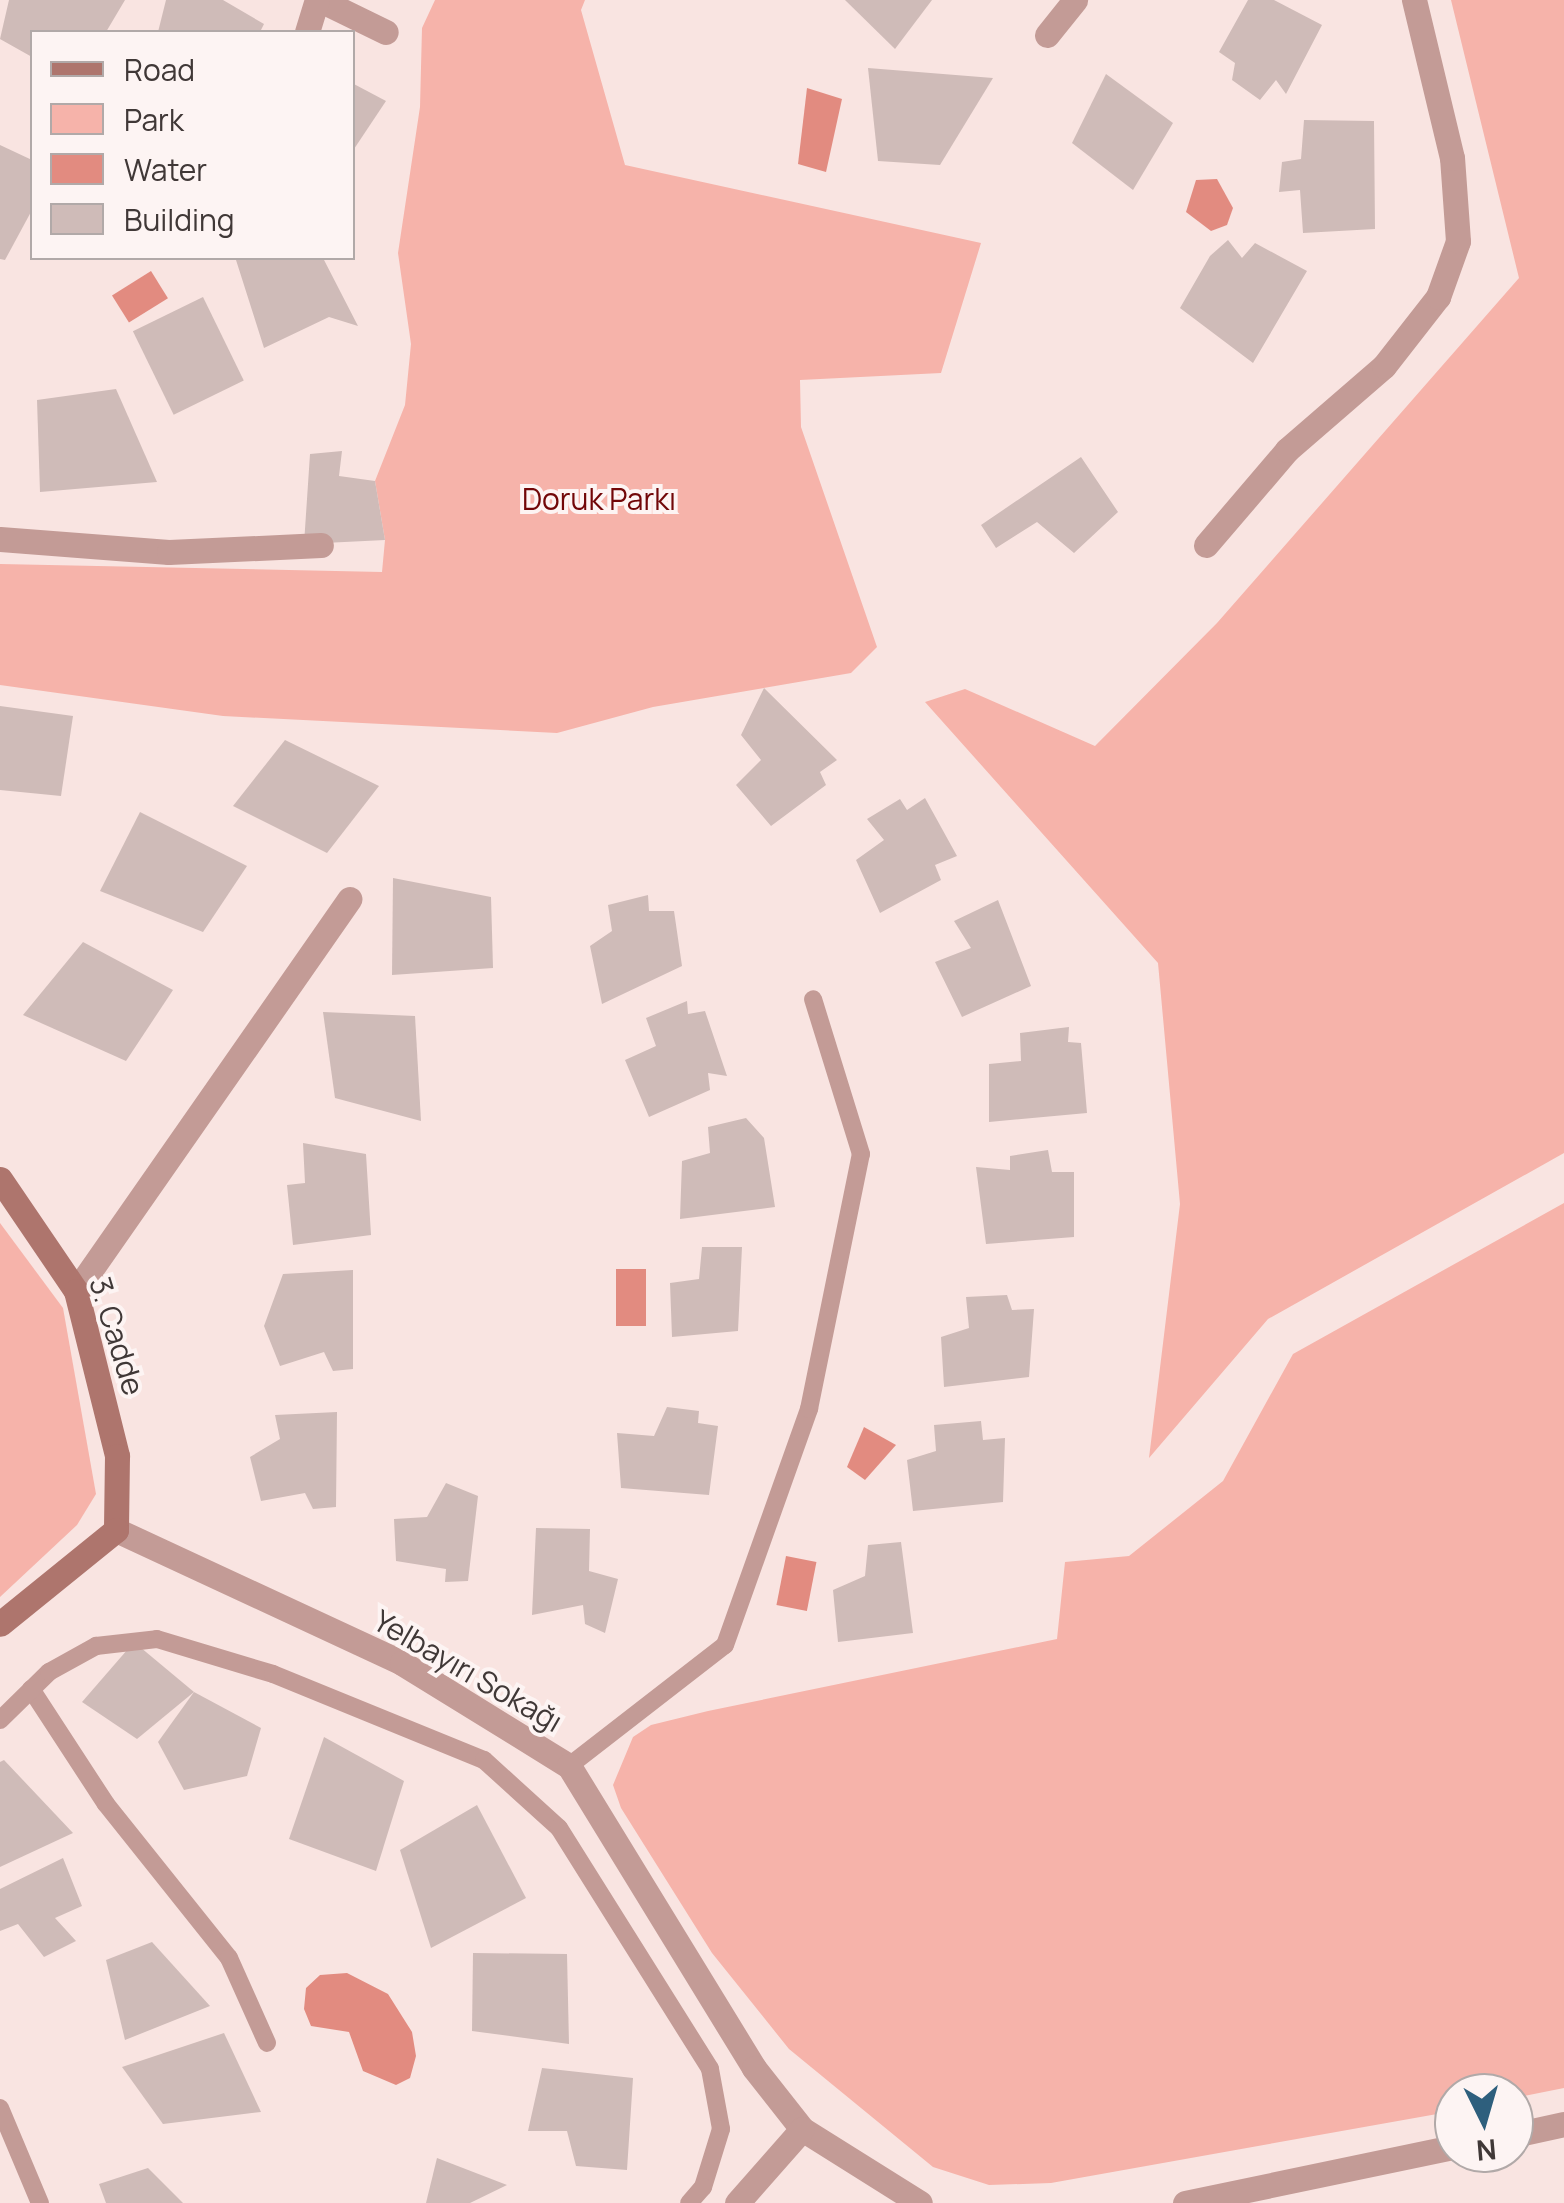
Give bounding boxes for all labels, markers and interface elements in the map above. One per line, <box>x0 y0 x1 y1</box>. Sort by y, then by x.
legend <box>30 30 355 260</box>
text: Road <box>124 49 195 90</box>
text: Park <box>124 99 184 140</box>
text: Water <box>124 149 207 190</box>
text: Building <box>124 199 235 240</box>
park label: Doruk Parkı <box>522 481 676 517</box>
street label: 3. Cadde <box>82 1273 152 1399</box>
street label: Yelbayırı Sokağı <box>367 1603 569 1739</box>
north arrow <box>1434 2073 1534 2173</box>
text: N <box>1475 2131 1498 2171</box>

